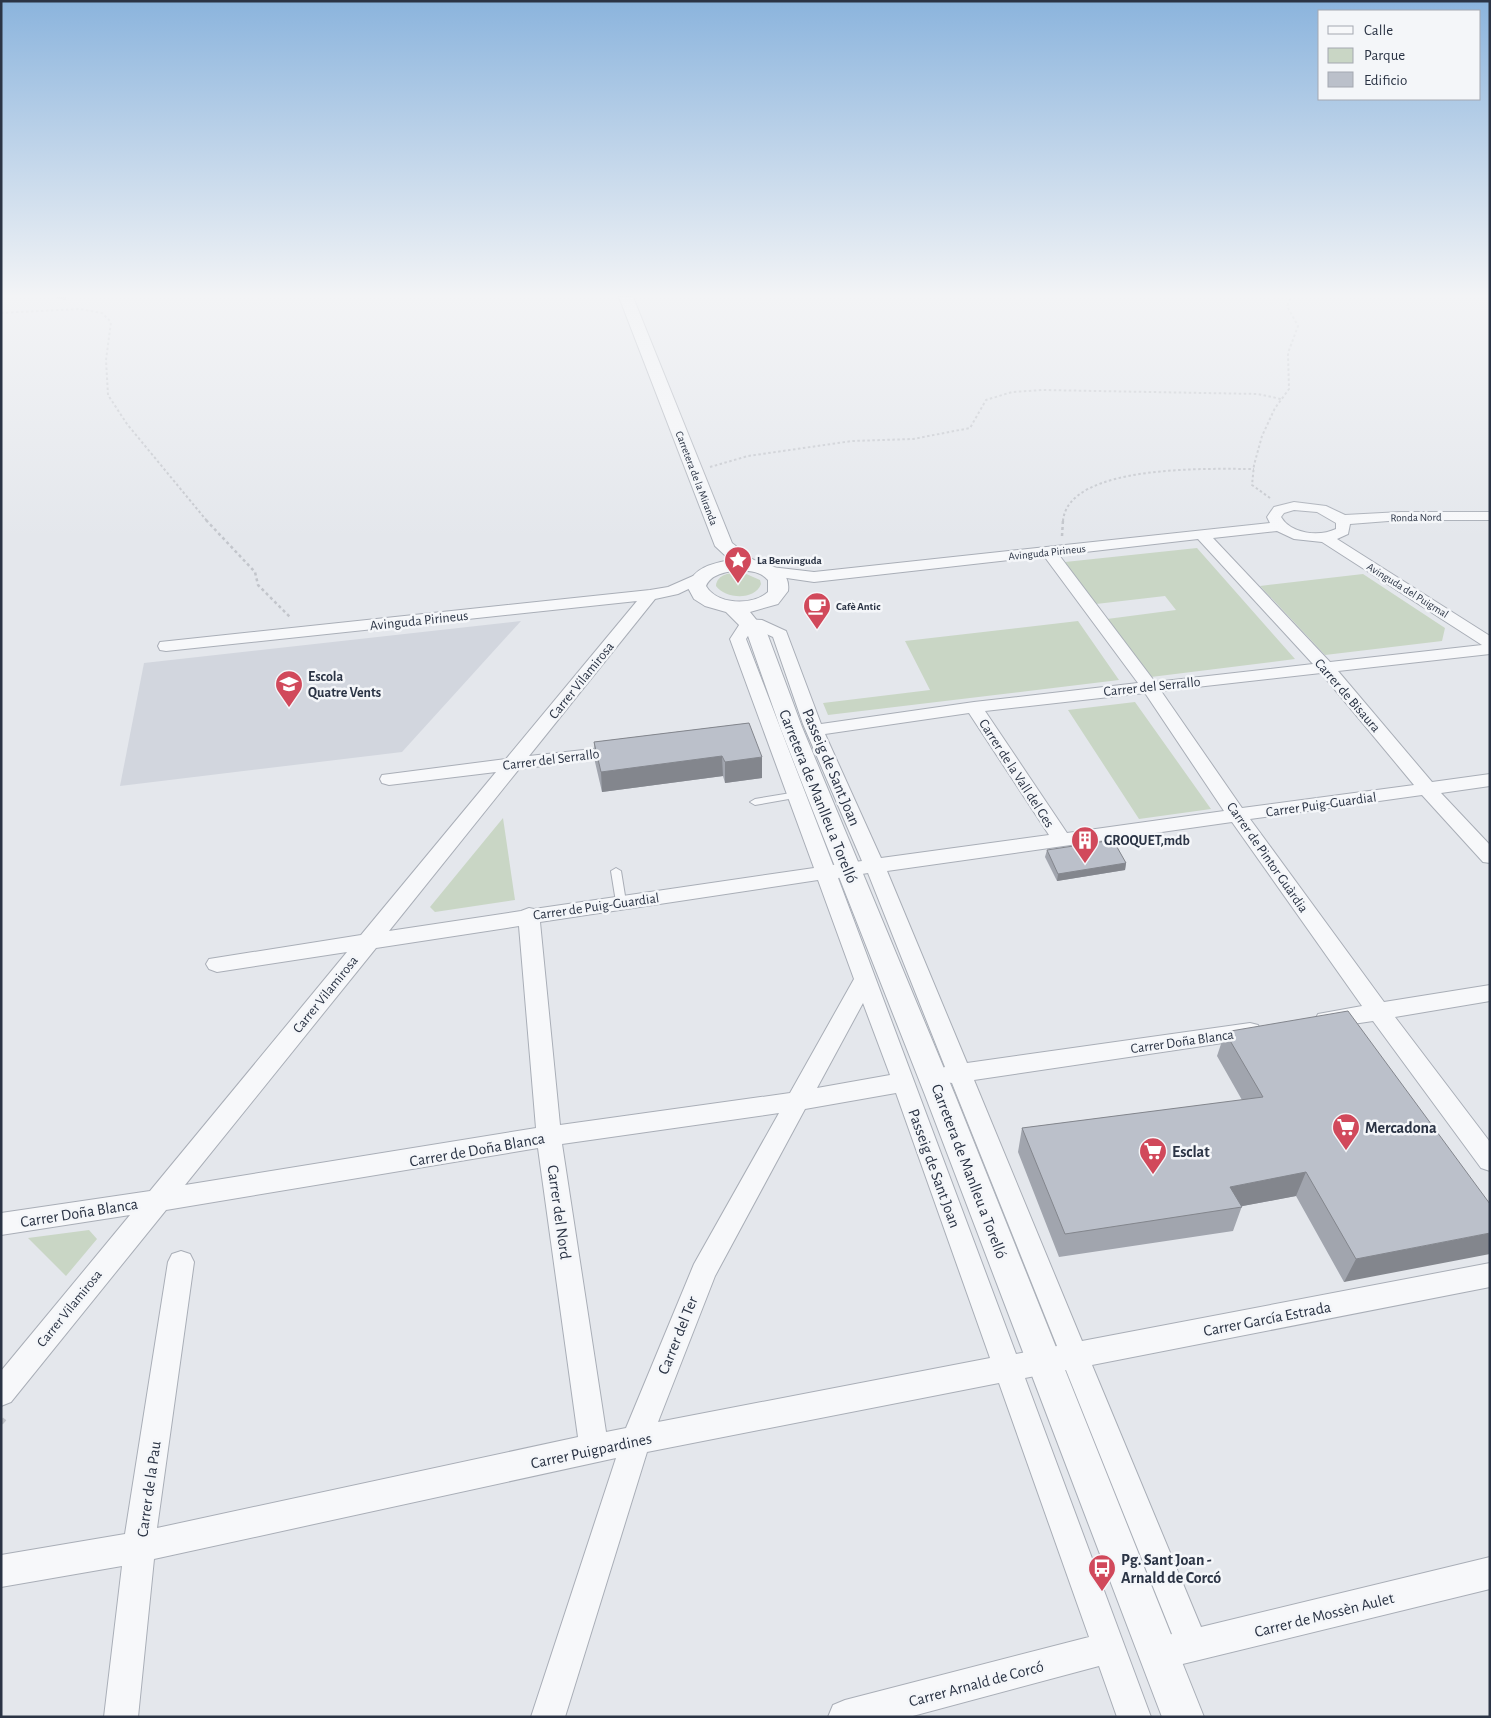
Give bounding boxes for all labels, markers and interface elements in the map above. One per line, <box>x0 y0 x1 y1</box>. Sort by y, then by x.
legend <box>1318 10 1481 100</box>
text: Calle <box>1364 23 1393 38</box>
text: Parque <box>1364 48 1405 63</box>
text: Edificio <box>1364 73 1407 88</box>
street label: Carretera de la Miranda <box>673 430 720 527</box>
street label: Ronda Nord <box>1390 512 1442 523</box>
street label: Avinguda Pirineus <box>1008 543 1086 562</box>
place icon: La Benvinguda <box>723 545 753 584</box>
place label: La Benvinguda <box>757 555 822 566</box>
street label: Avinguda del Puigmal <box>1365 561 1450 620</box>
cafe icon: Cafè Antic <box>802 591 832 630</box>
place label: Cafè Antic <box>836 601 881 612</box>
street label: Avinguda Pirineus <box>369 609 469 633</box>
street label: Carrer Vilamirosa <box>547 639 617 722</box>
street label: Carrer de Bisaura <box>1312 656 1383 735</box>
school or university icon: Escola Quatre Vents <box>274 669 304 708</box>
place label: Escola Quatre Vents <box>308 670 381 700</box>
street label: Carrer del Serrallo <box>1103 675 1201 699</box>
street label: Passeig de Sant Joan <box>799 706 863 828</box>
street label: Carretera de Manlleu a Torelló <box>776 707 860 886</box>
street label: Carrer de la Vall del Ges <box>976 717 1056 830</box>
street label: Carrer del Serrallo <box>502 747 600 773</box>
street label: Carrer Puig-Guardial <box>1265 790 1377 820</box>
street label: Carrer de Pintor Guàrdia <box>1224 800 1311 916</box>
building icon: GROQUET,mdb <box>1070 825 1100 864</box>
place label: GROQUET,mdb <box>1104 834 1190 848</box>
street label: Carrer de Puig-Guardial <box>532 891 660 923</box>
street label: Carrer Vilamirosa <box>291 953 361 1036</box>
street label: Carrer Doña Blanca <box>1130 1028 1235 1056</box>
street label: Carretera de Manlleu a Torelló <box>928 1082 1010 1261</box>
street label: Passeig de Sant Joan <box>905 1107 963 1230</box>
supermarket icon: Mercadona <box>1331 1112 1361 1151</box>
place label: Mercadona <box>1365 1120 1437 1136</box>
street label: Carrer de Doña Blanca <box>408 1130 546 1170</box>
supermarket icon: Esclat <box>1138 1136 1168 1175</box>
place label: Esclat <box>1172 1144 1210 1160</box>
street label: Carrer del Nord <box>544 1164 574 1260</box>
street label: Carrer Doña Blanca <box>19 1196 139 1230</box>
street label: Carrer Vilamirosa <box>35 1267 105 1350</box>
street label: Carrer del Ter <box>655 1293 701 1377</box>
street label: Carrer García Estrada <box>1202 1299 1332 1339</box>
street label: Carrer Puigpardines <box>529 1430 653 1472</box>
street label: Carrer de la Pau <box>134 1440 164 1538</box>
place label: Pg. Sant Joan - Arnald de Corcó <box>1121 1552 1221 1586</box>
bus stop icon: Pg. Sant Joan - Arnald de Corcó <box>1087 1553 1117 1592</box>
street label: Carrer de Mossèn Aulet <box>1253 1590 1396 1640</box>
street label: Carrer Arnald de Corcó <box>907 1658 1046 1710</box>

